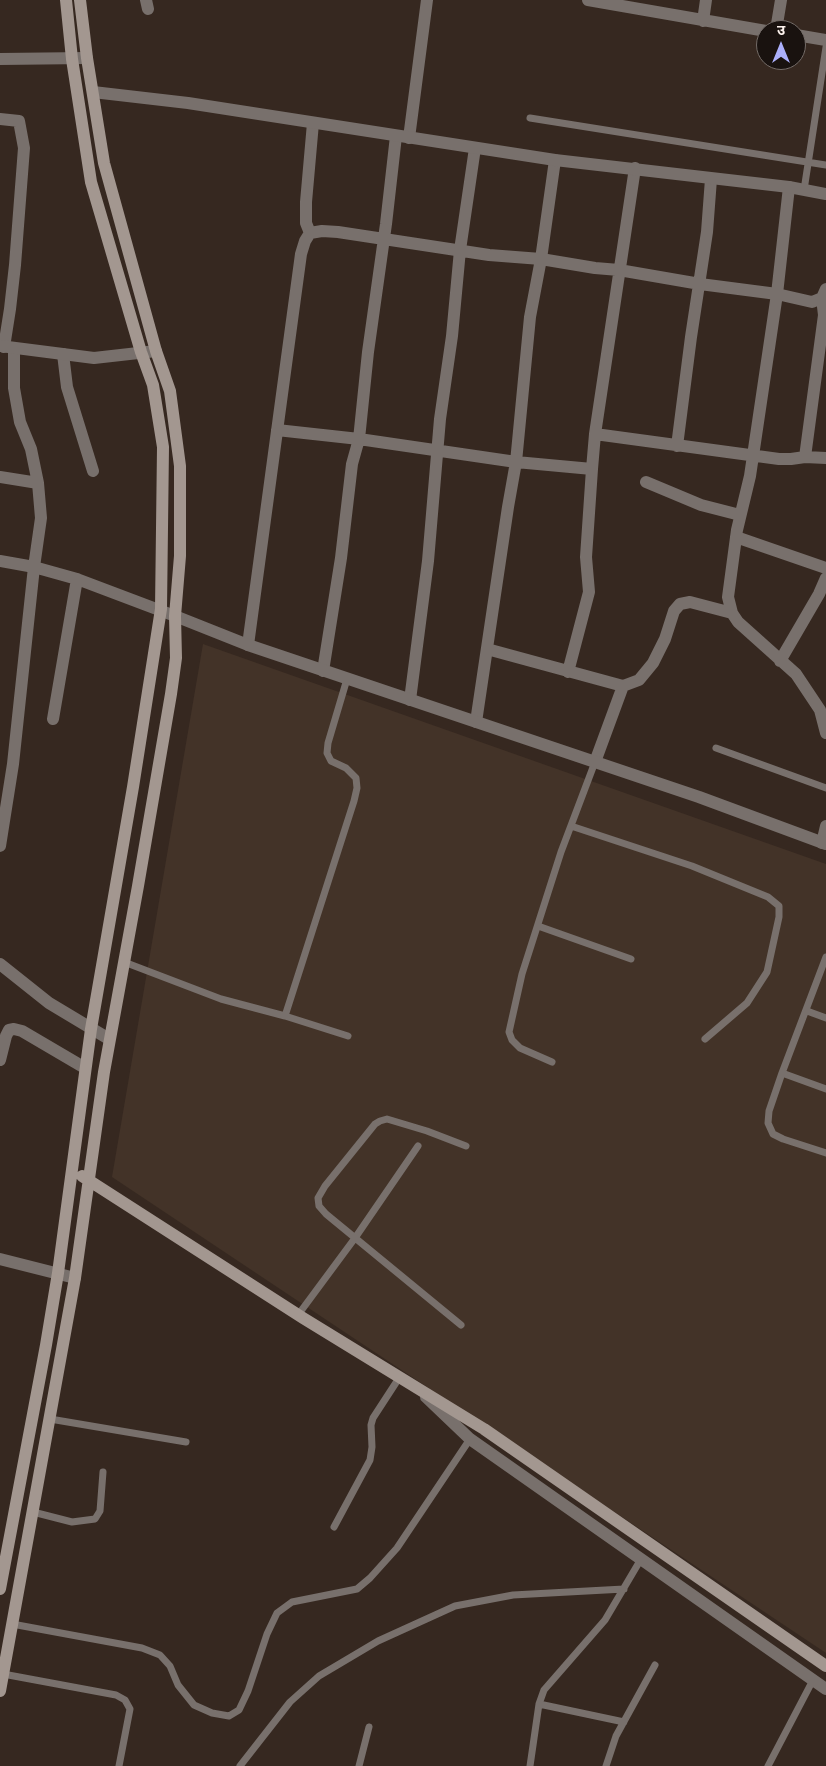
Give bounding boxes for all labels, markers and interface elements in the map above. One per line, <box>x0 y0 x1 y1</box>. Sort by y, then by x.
north arrow <box>756 20 806 70</box>
text: उ <box>777 22 785 39</box>

